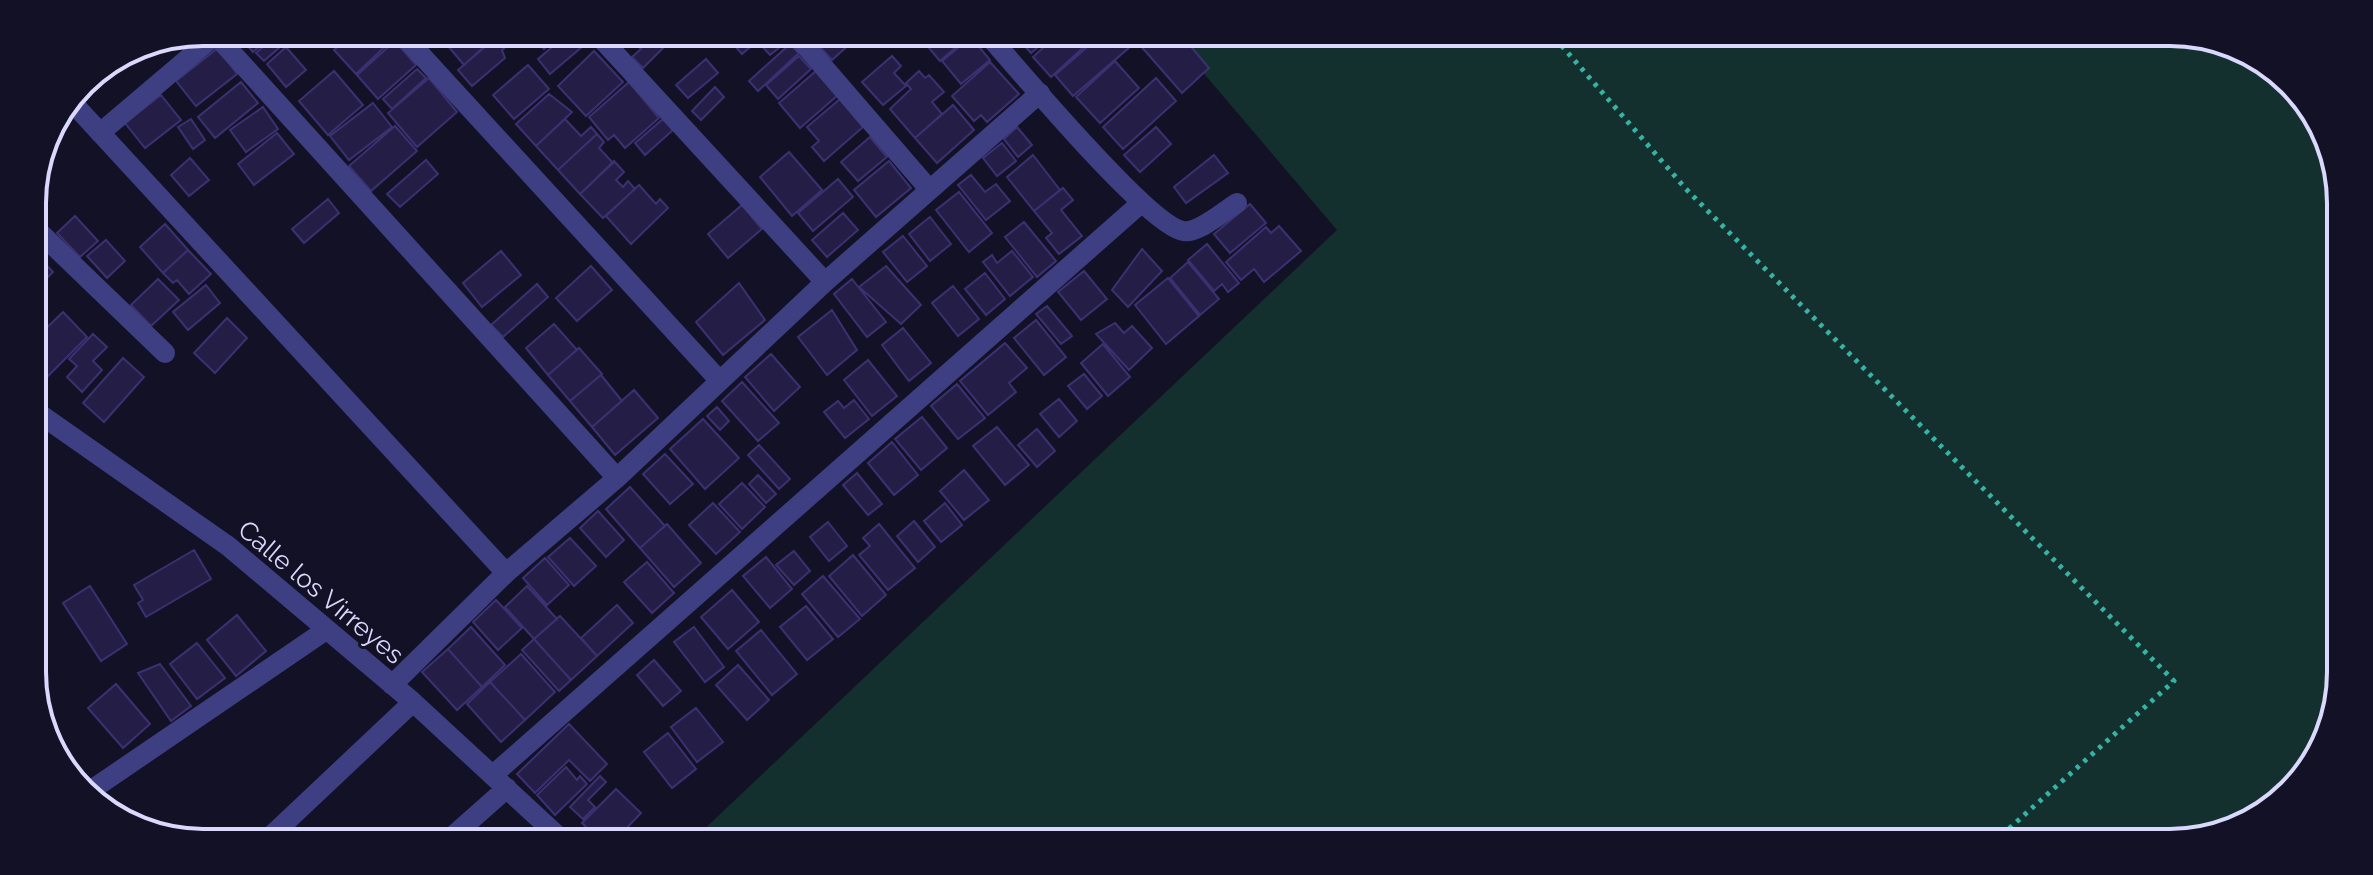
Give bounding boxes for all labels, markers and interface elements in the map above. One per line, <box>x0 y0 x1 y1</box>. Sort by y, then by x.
street label: Calle los Virreyes <box>232 514 410 670</box>

